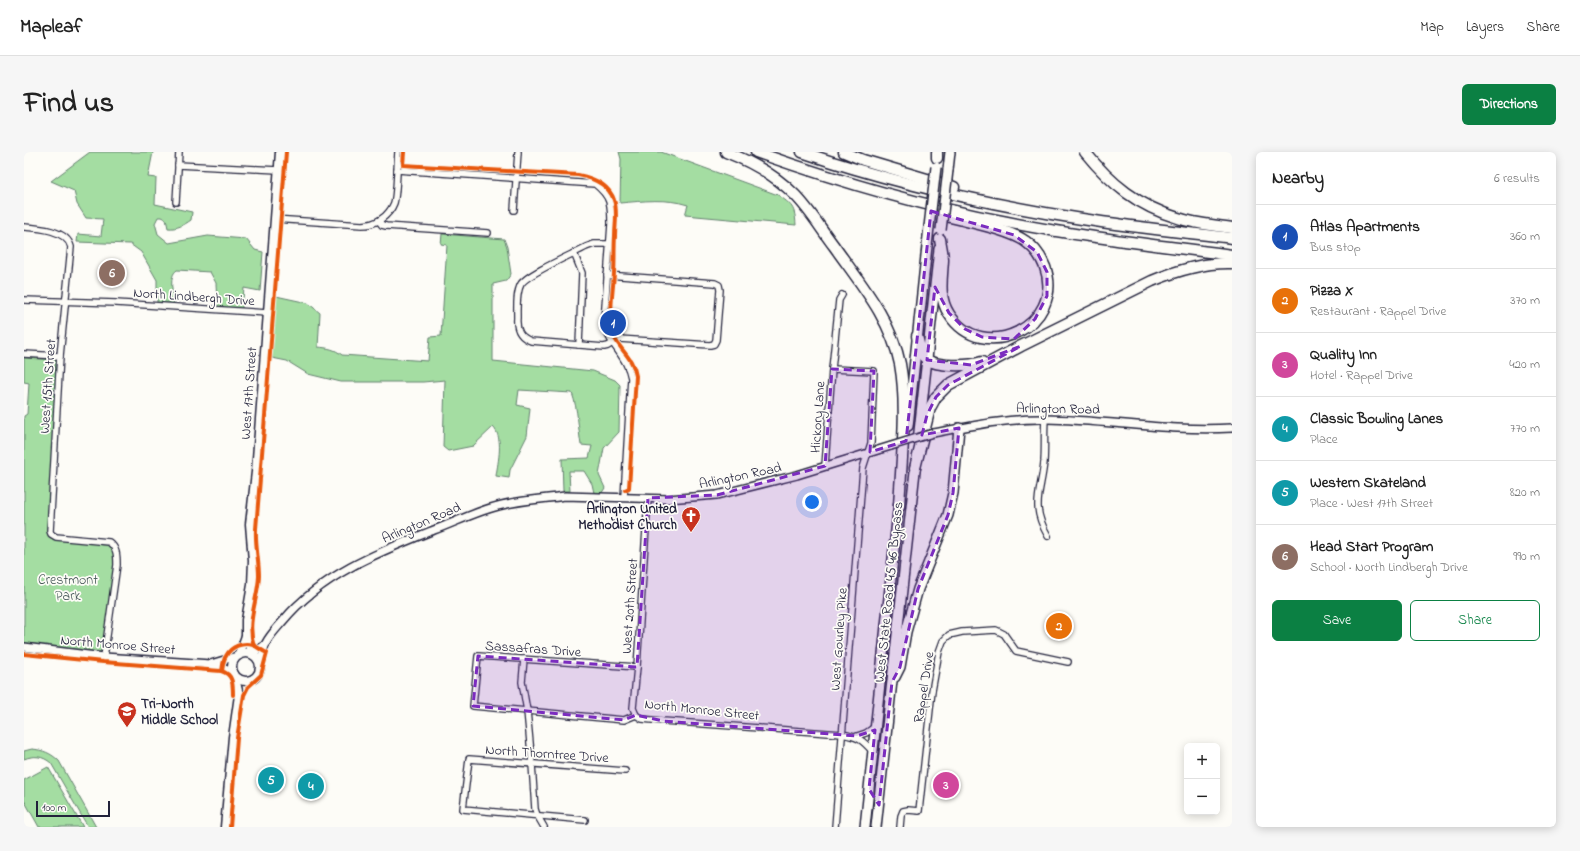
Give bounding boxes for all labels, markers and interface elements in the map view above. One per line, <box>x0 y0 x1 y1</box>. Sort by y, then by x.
text: Mapleaf <box>20 14 82 41</box>
text: Map <box>1420 17 1444 38</box>
text: Layers <box>1466 17 1504 38</box>
text: Share <box>1526 17 1560 38</box>
text: Find us <box>24 84 114 125</box>
button: Directions <box>1462 84 1556 125</box>
text: Nearby <box>1272 166 1324 191</box>
text: 6 results <box>1494 169 1540 188</box>
text: Atlas Apartments <box>1310 216 1420 238</box>
text: 1 <box>1283 227 1287 246</box>
text: 360 m <box>1510 227 1540 246</box>
text: Bus stop <box>1310 238 1361 257</box>
pin: 6 <box>99 258 125 288</box>
text: Pizza X <box>1310 280 1354 302</box>
street label: North Lindbergh Drive <box>132 283 256 313</box>
text: 2 <box>1282 291 1288 310</box>
text: 370 m <box>1510 291 1540 310</box>
text: Restaurant · Rappel Drive <box>1310 302 1446 321</box>
pin: 1 <box>600 308 626 338</box>
street label: West 15th Street <box>35 338 62 434</box>
text: Quality Inn <box>1310 344 1377 366</box>
street label: West 17th Street <box>236 346 263 440</box>
text: 3 <box>1282 355 1288 374</box>
text: 420 m <box>1509 355 1540 374</box>
text: Hotel · Rappel Drive <box>1310 366 1413 385</box>
street label: Hickory Lane <box>806 380 833 454</box>
street label: Arlington Road <box>1016 398 1100 422</box>
text: Classic Bowling Lanes <box>1310 408 1443 430</box>
text: 4 <box>1282 419 1288 438</box>
text: 770 m <box>1510 419 1540 438</box>
text: Place <box>1310 430 1338 449</box>
street label: Arlington Road <box>697 457 784 496</box>
text: Western Skateland <box>1310 472 1426 494</box>
text: 5 <box>1281 483 1289 502</box>
text: 820 m <box>1510 483 1540 502</box>
your location <box>802 492 822 512</box>
text: Place · West 17th Street <box>1310 494 1433 513</box>
street label: Arlington Road <box>379 497 465 550</box>
place label: Arlington United Methodist Church <box>578 499 677 536</box>
street label: West State Road 45 46 Bypass <box>870 501 910 684</box>
church icon: Arlington United Methodist Church <box>680 505 702 533</box>
text: Head Start Program <box>1310 536 1433 558</box>
text: 6 <box>1282 547 1288 566</box>
text: 990 m <box>1513 547 1540 566</box>
street label: West 20th Street <box>617 557 644 655</box>
text: School · North Lindbergh Drive <box>1310 558 1468 577</box>
park label: Crestmont Park <box>38 570 98 607</box>
street label: West Gourley Pike <box>825 586 855 691</box>
button: Save <box>1272 600 1402 641</box>
button: Share <box>1410 600 1540 641</box>
pin: 2 <box>1046 611 1072 641</box>
street label: North Monroe Street <box>60 630 176 661</box>
street label: Sassafras Drive <box>484 636 582 663</box>
street label: Rappel Drive <box>908 649 941 724</box>
place label: Tri-North Middle School <box>141 694 219 731</box>
street label: North Monroe Street <box>643 694 761 727</box>
school or university icon: Tri-North Middle School <box>116 700 138 728</box>
street label: North Thorntree Drive <box>485 740 610 769</box>
map controls <box>1184 743 1220 815</box>
button: + <box>1184 743 1220 779</box>
pin: 5 <box>258 765 284 795</box>
pin: 3 <box>933 770 959 800</box>
pin: 4 <box>298 771 324 801</box>
button: − <box>1184 779 1220 815</box>
scale bar <box>36 799 110 818</box>
text: 100 m <box>42 800 66 816</box>

